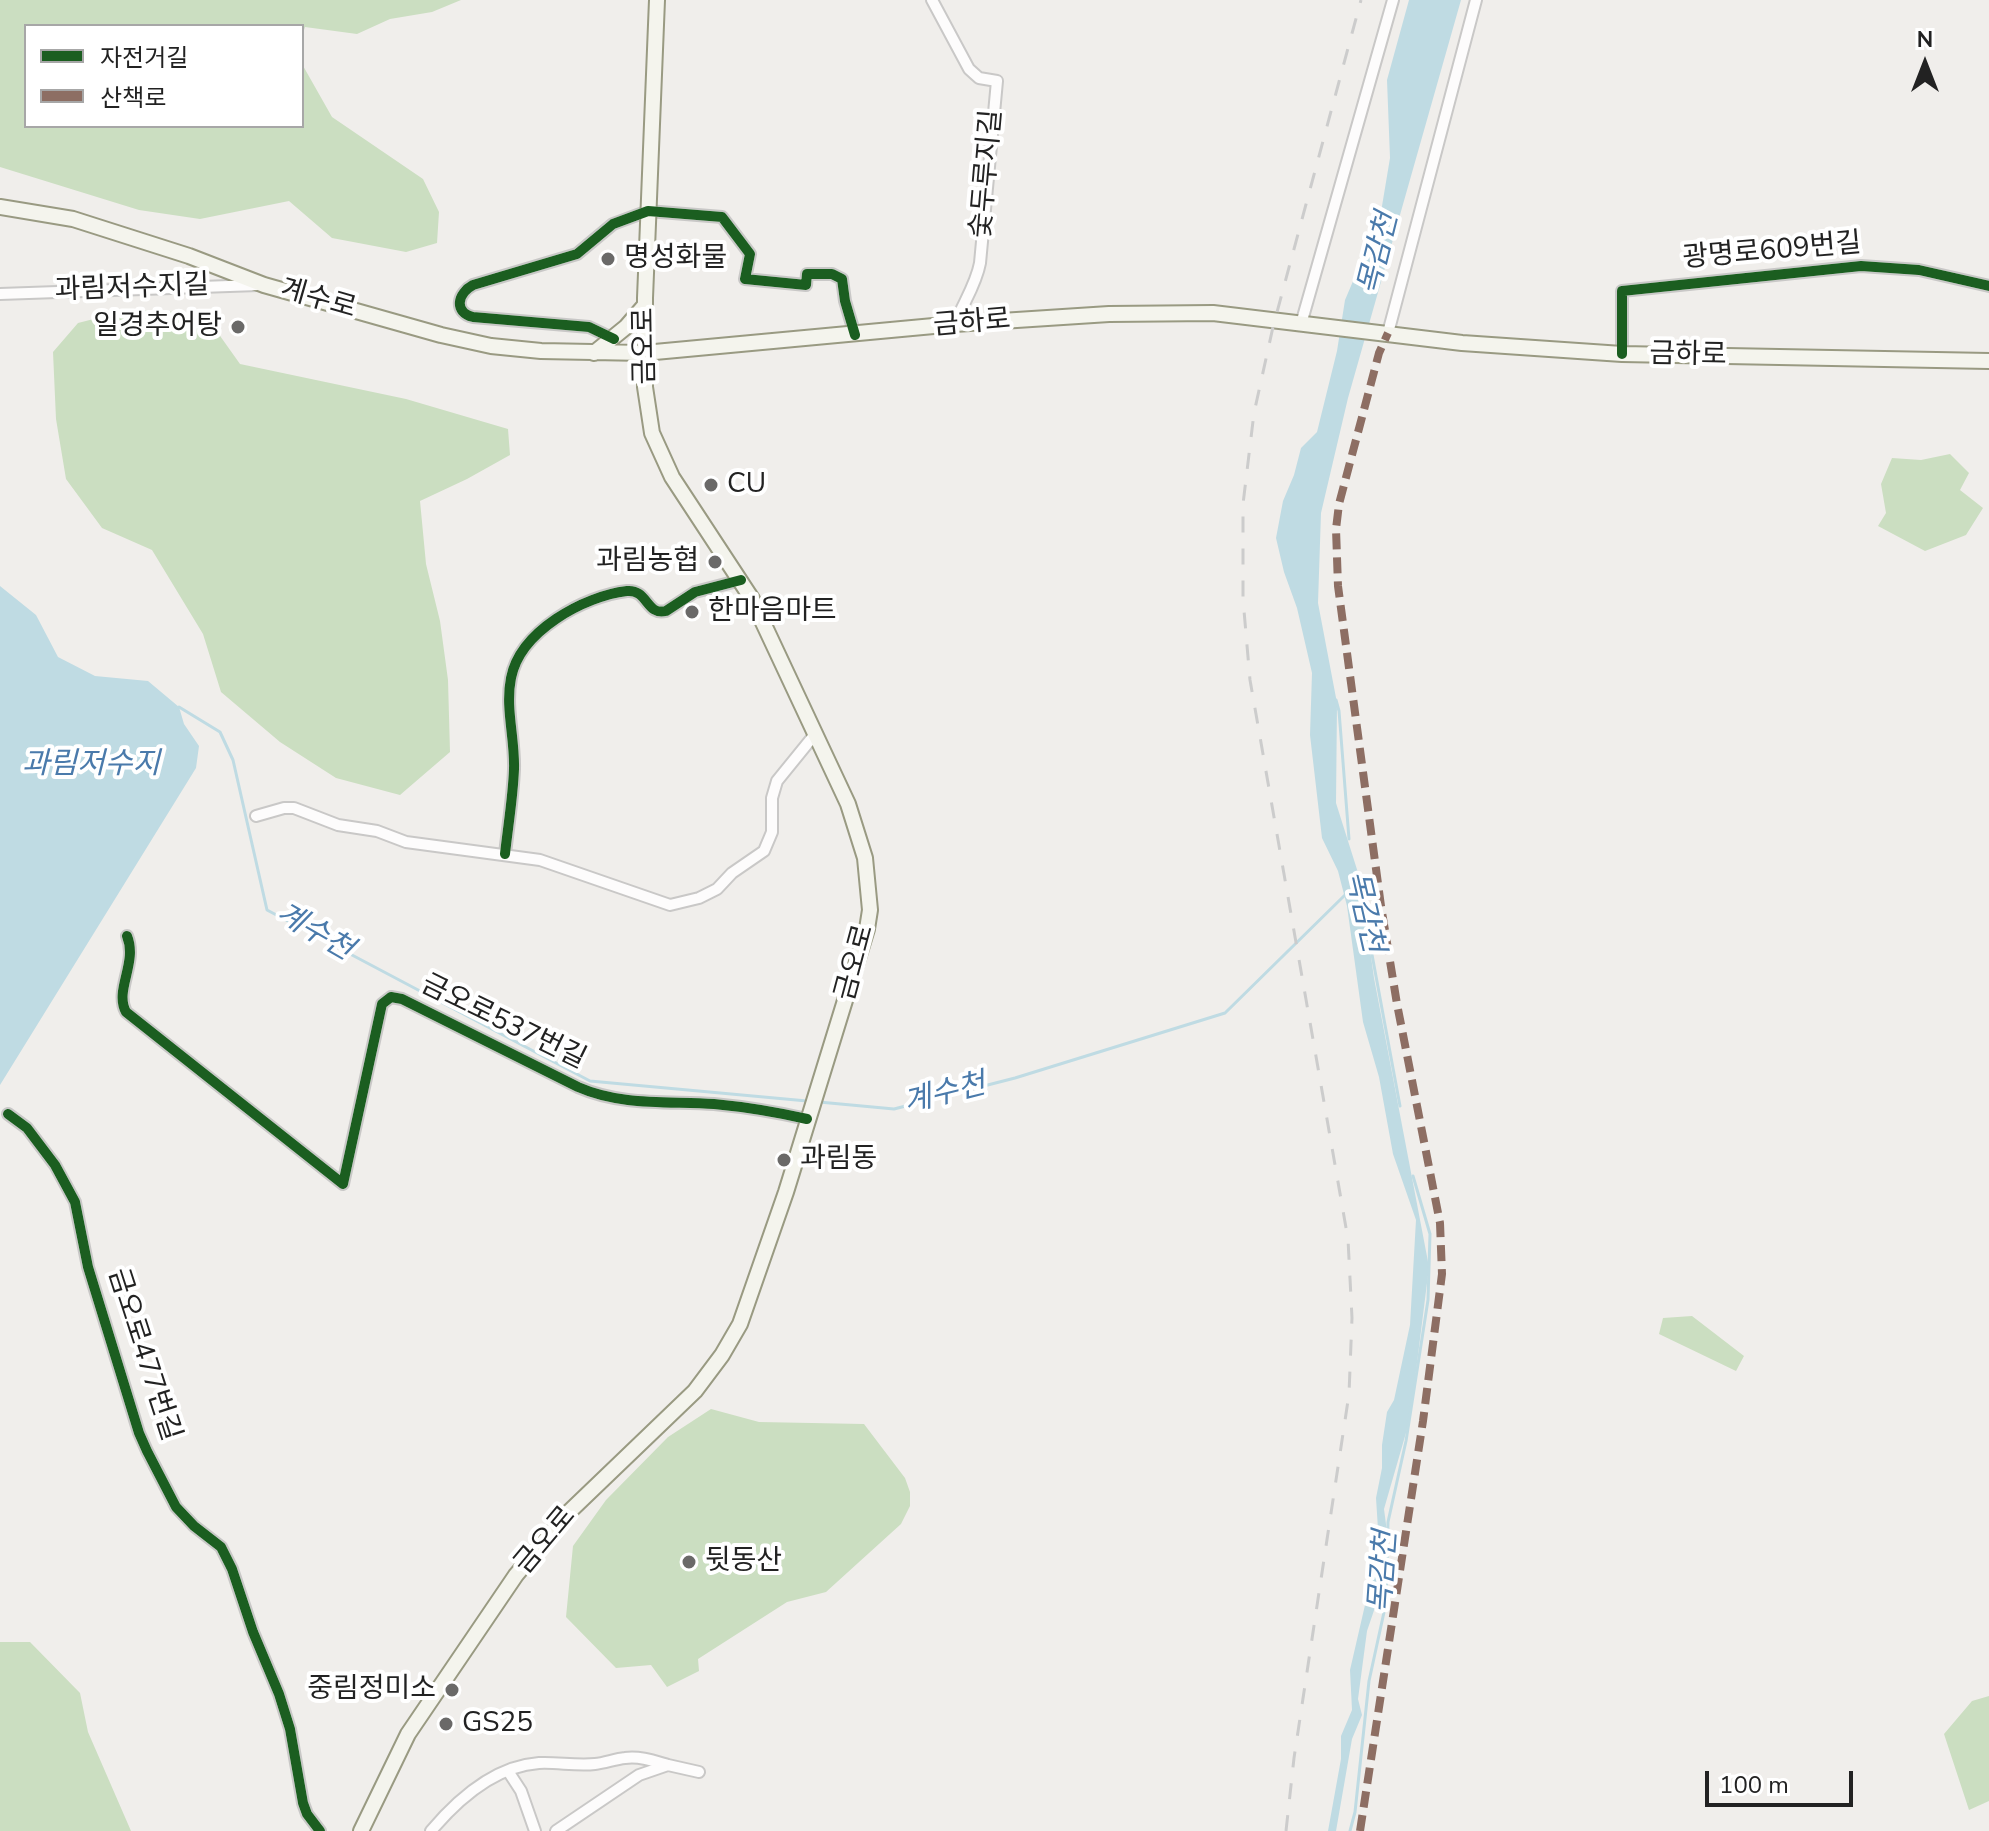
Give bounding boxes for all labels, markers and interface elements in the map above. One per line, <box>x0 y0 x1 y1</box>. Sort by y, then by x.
legend <box>24 24 304 128</box>
north arrow <box>1885 24 1965 104</box>
text: N <box>1917 25 1933 55</box>
text: 자전거길 <box>100 42 188 74</box>
text: 산책로 <box>100 82 166 114</box>
street label: 숯두루지길 <box>966 108 1010 240</box>
water label: 목감천 <box>1353 209 1407 299</box>
street label: 광명로609번길 <box>1681 227 1863 277</box>
place label: 명성화물 <box>624 242 727 276</box>
marker: 명성화물 <box>599 250 617 268</box>
street label: 과림저수지길 <box>54 270 210 308</box>
street label: 계수로 <box>276 273 360 327</box>
street label: 금하로 <box>932 304 1012 344</box>
street label: 금오로 <box>629 307 663 385</box>
place label: 일경추어탕 <box>93 310 222 344</box>
marker: 일경추어탕 <box>229 318 247 336</box>
street label: 금하로 <box>1649 339 1727 373</box>
place label: CU <box>727 468 766 502</box>
marker: CU <box>702 476 720 494</box>
place label: 과림농협 <box>596 545 699 579</box>
marker: 과림농협 <box>706 553 724 571</box>
place label: 한마음마트 <box>708 595 837 629</box>
marker: 한마음마트 <box>683 603 701 621</box>
water label: 과림저수지 <box>22 748 160 784</box>
water label: 목감천 <box>1336 868 1390 956</box>
water label: 계수천 <box>269 897 359 969</box>
street label: 금오로 <box>830 921 882 1005</box>
street label: 금오로537번길 <box>415 969 591 1077</box>
water label: 계수천 <box>900 1068 990 1122</box>
place label: 과림동 <box>800 1143 877 1177</box>
marker: 과림동 <box>775 1151 793 1169</box>
street label: 금오로477번길 <box>99 1265 187 1445</box>
street label: 금오로 <box>508 1501 584 1581</box>
water label: 목감천 <box>1364 1529 1406 1615</box>
place label: 뒷동산 <box>705 1545 782 1579</box>
marker: 뒷동산 <box>680 1553 698 1571</box>
place label: 중림정미소 <box>307 1673 436 1707</box>
marker: 중림정미소 <box>443 1681 461 1699</box>
place label: GS25 <box>462 1707 533 1741</box>
marker: GS25 <box>437 1715 455 1733</box>
scale bar <box>1709 1755 1857 1805</box>
text: 100 m <box>1719 1769 1789 1801</box>

